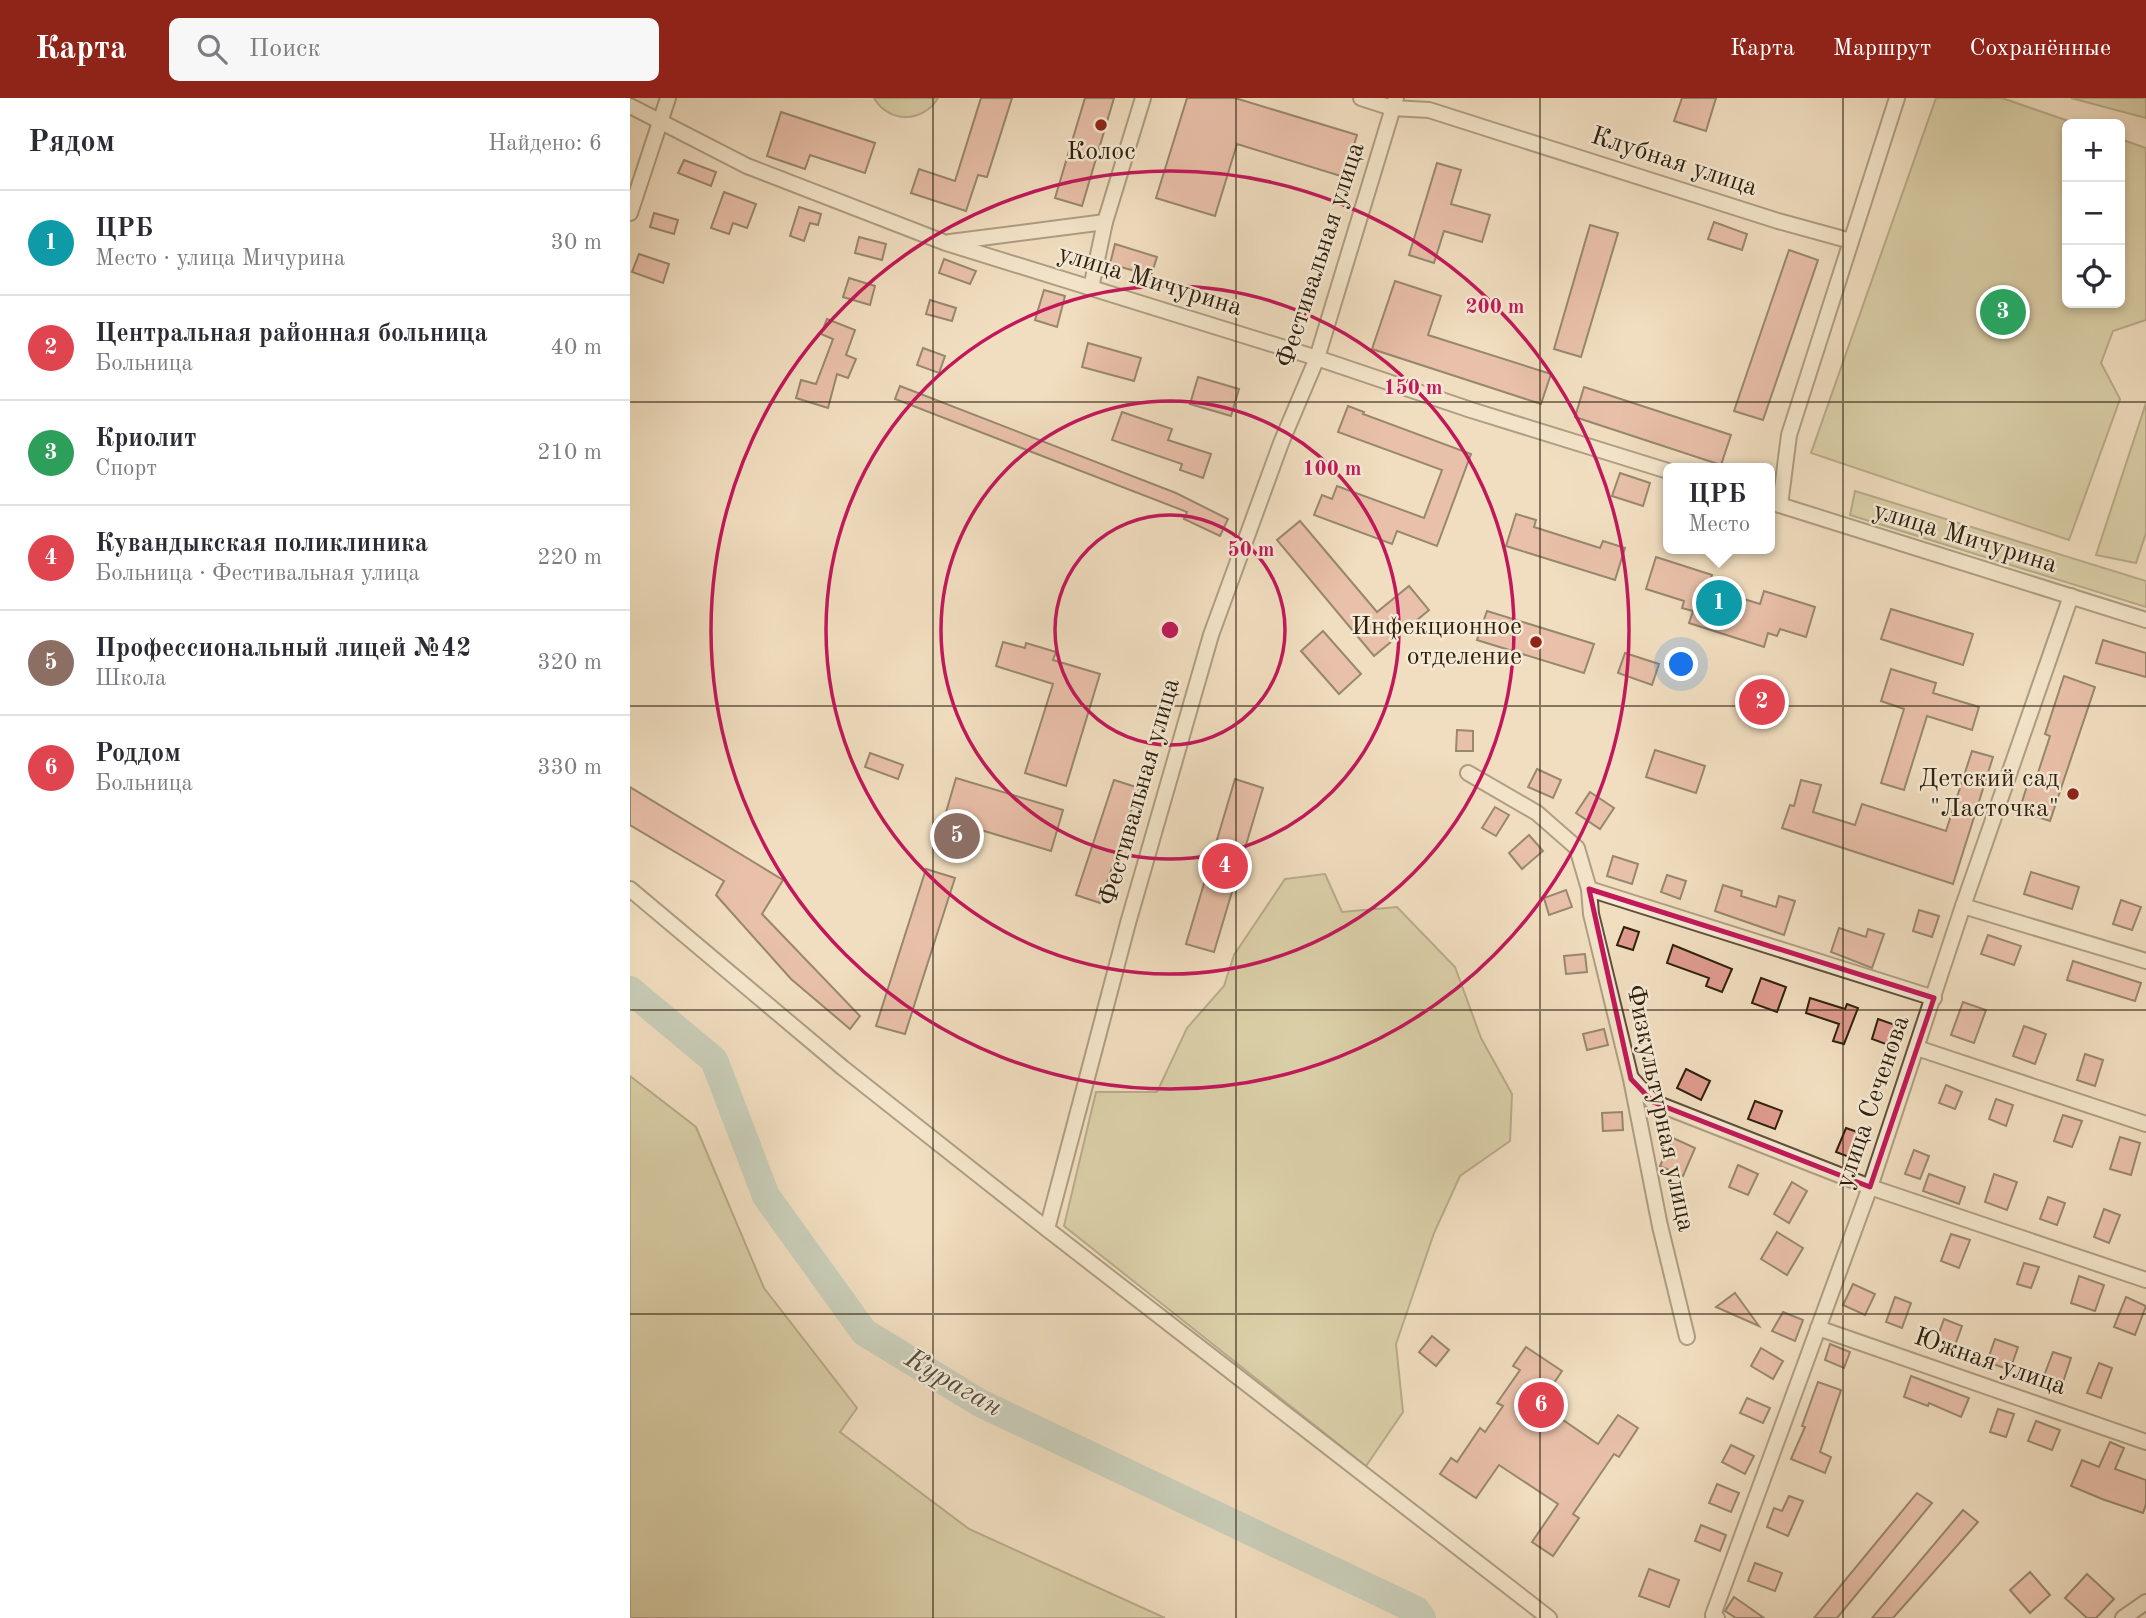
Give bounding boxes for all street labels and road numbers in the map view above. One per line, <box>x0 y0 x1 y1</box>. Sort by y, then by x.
street label: Клубная улица <box>1588 123 1760 201</box>
street label: Фестивальная улица <box>1272 139 1370 371</box>
street label: улица Мичурина <box>1055 241 1245 321</box>
street label: улица Мичурина <box>1870 498 2060 578</box>
street label: Фестивальная улица <box>1095 675 1185 909</box>
street label: Физкультурная улица <box>1621 982 1699 1234</box>
street label: улица Сеченова <box>1831 1012 1915 1192</box>
street label: Южная улица <box>1911 1324 2070 1400</box>

